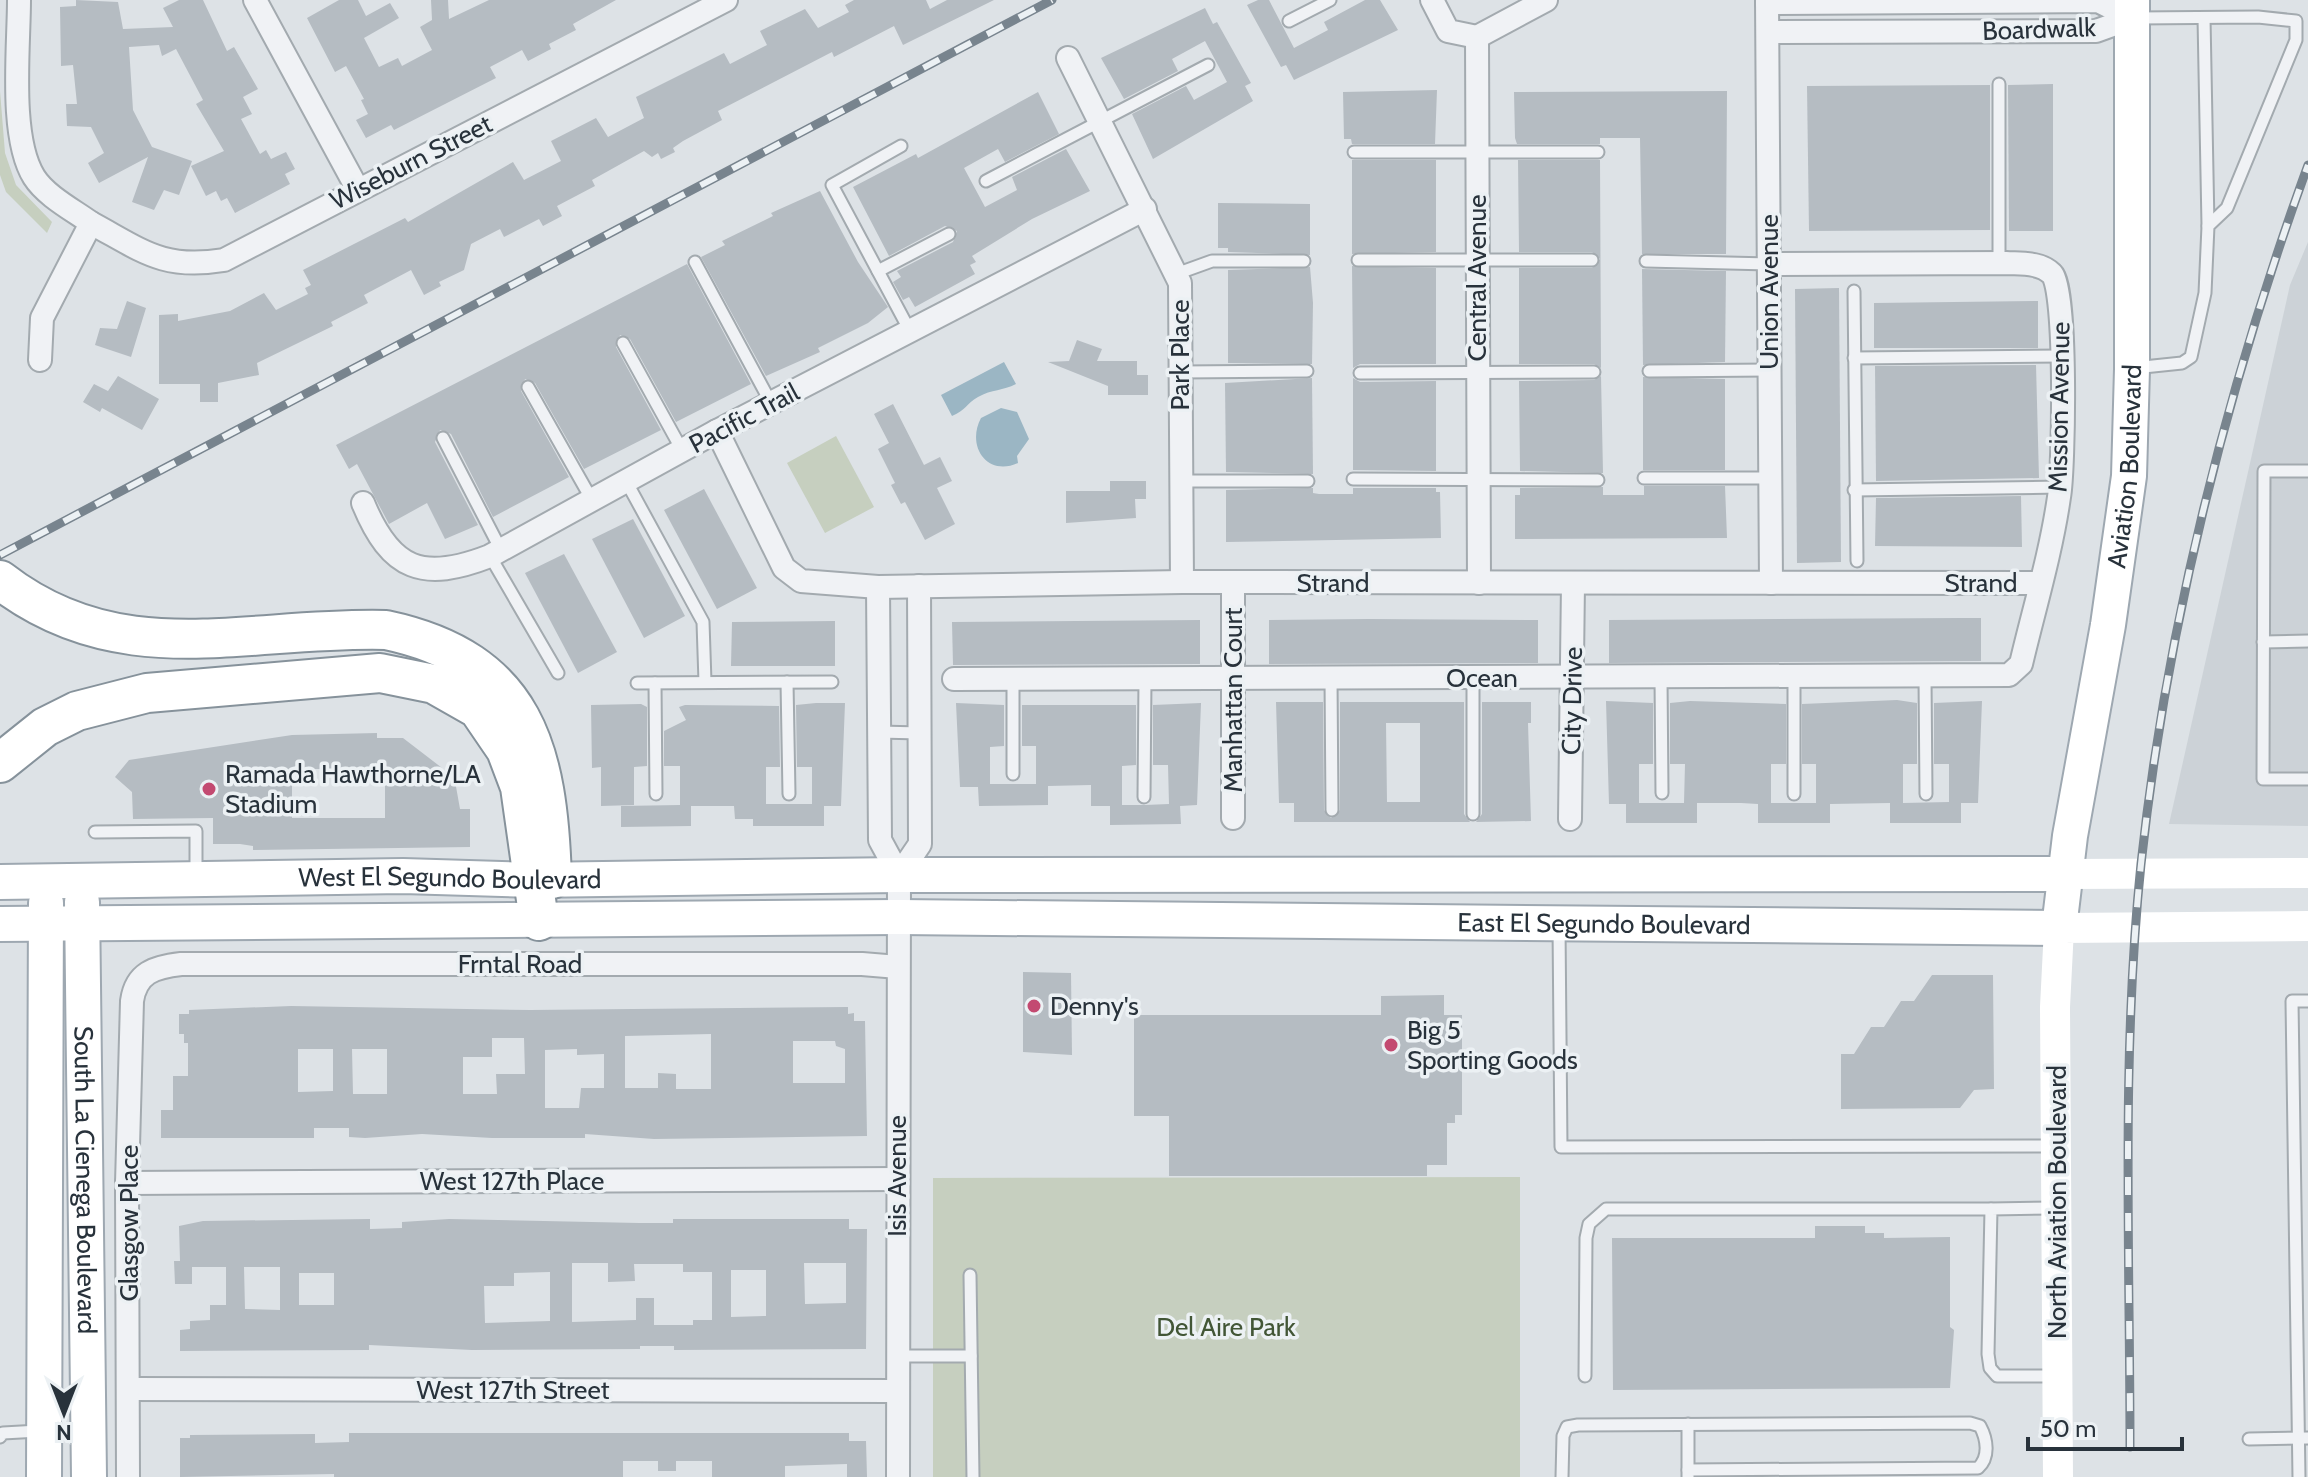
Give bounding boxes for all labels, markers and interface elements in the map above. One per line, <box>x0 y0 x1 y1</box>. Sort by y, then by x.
street label: Boardwalk <box>1982 11 2097 47</box>
street label: Wiseburn Street <box>325 107 498 217</box>
street label: Central Avenue <box>1461 195 1493 362</box>
street label: Union Avenue <box>1753 214 1785 370</box>
street label: Park Place <box>1164 300 1196 411</box>
street label: Mission Avenue <box>2042 321 2076 493</box>
street label: Aviation Boulevard <box>2100 364 2148 570</box>
street label: Pacific Trail <box>684 376 804 460</box>
street label: Strand <box>1296 567 1370 599</box>
street label: Strand <box>1944 567 2018 599</box>
street label: Manhattan Court <box>1217 607 1249 793</box>
street label: City Drive <box>1555 647 1589 755</box>
street label: Ocean <box>1446 662 1518 694</box>
place label: Ramada Hawthorne/LA Stadium <box>225 758 481 820</box>
marker: Ramada Hawthorne/LA Stadium <box>200 780 218 798</box>
street label: West El Segundo Boulevard <box>298 860 602 896</box>
street label: East El Segundo Boulevard <box>1457 906 1751 941</box>
street label: Frntal Road <box>458 948 582 980</box>
place label: Denny's <box>1050 990 1139 1022</box>
marker: Denny's <box>1025 997 1043 1015</box>
place label: Big 5 Sporting Goods <box>1407 1014 1578 1076</box>
street label: South La Cienega Boulevard <box>68 1026 103 1334</box>
marker: Big 5 Sporting Goods <box>1382 1036 1400 1054</box>
street label: North Aviation Boulevard <box>2041 1065 2073 1339</box>
street label: Isis Avenue <box>881 1115 913 1237</box>
street label: Glasgow Place <box>113 1145 145 1301</box>
street label: West 127th Place <box>420 1165 604 1197</box>
park label: Del Aire Park <box>1156 1311 1296 1343</box>
north arrow <box>24 1373 104 1453</box>
street label: West 127th Street <box>417 1374 610 1406</box>
scale bar <box>2028 1401 2182 1451</box>
text: 50 m <box>2040 1414 2096 1443</box>
text: N <box>56 1419 72 1446</box>

